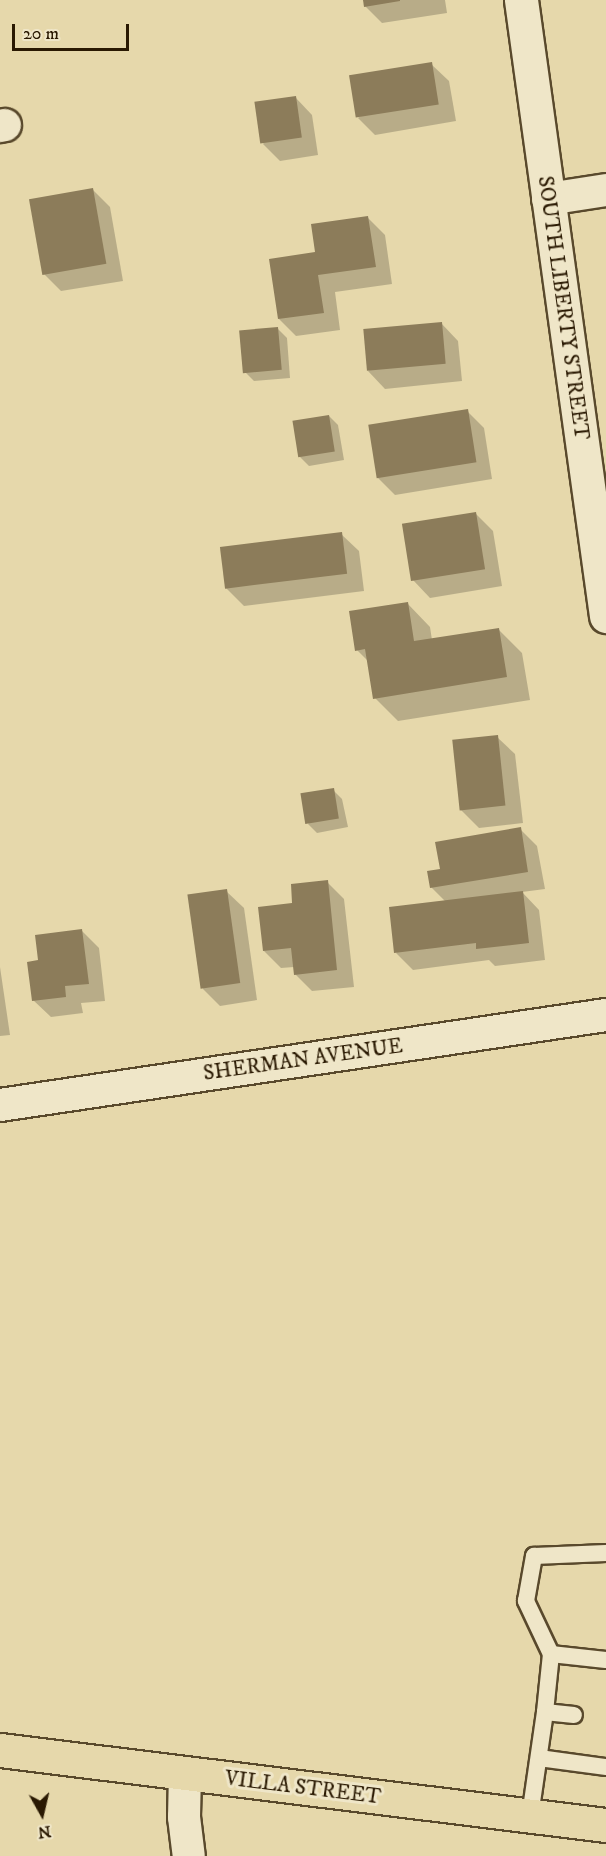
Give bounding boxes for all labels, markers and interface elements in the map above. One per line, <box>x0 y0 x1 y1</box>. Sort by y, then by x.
scale bar <box>15 12 132 50</box>
text: 20 m <box>23 23 59 45</box>
street label: SOUTH LIBERTY STREET <box>532 174 594 442</box>
street label: SHERMAN AVENUE <box>202 1034 404 1086</box>
street label: VILLA STREET <box>224 1766 382 1810</box>
north arrow <box>12 1784 72 1844</box>
text: N <box>37 1821 52 1843</box>

